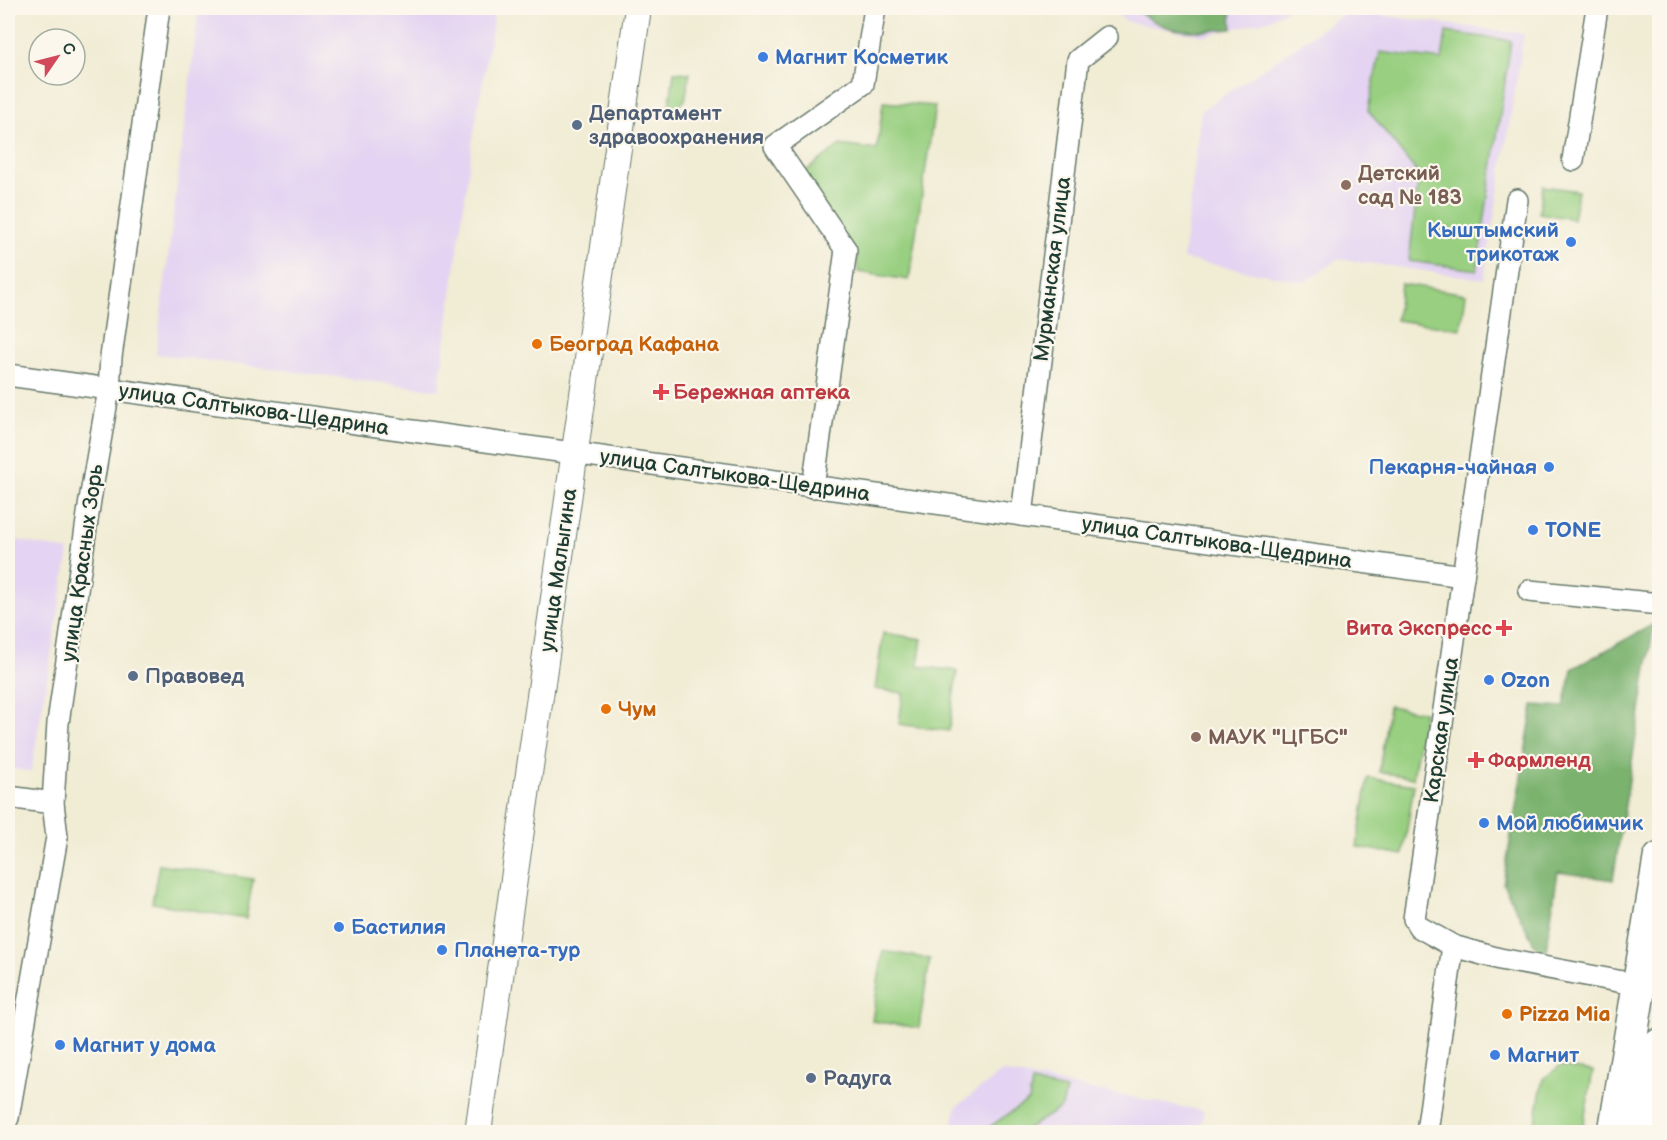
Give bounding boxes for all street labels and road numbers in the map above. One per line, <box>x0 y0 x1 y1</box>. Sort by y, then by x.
street label: Мурманская улица <box>1029 175 1076 363</box>
street label: улица Салтыкова-Щедрина <box>117 378 391 441</box>
street label: улица Салтыкова-Щедрина <box>598 444 872 507</box>
street label: улица Красных Зорь <box>56 462 109 664</box>
street label: улица Малыгина <box>535 486 582 654</box>
street label: улица Салтыкова-Щедрина <box>1080 511 1354 574</box>
street label: Карская улица <box>1419 655 1464 804</box>

